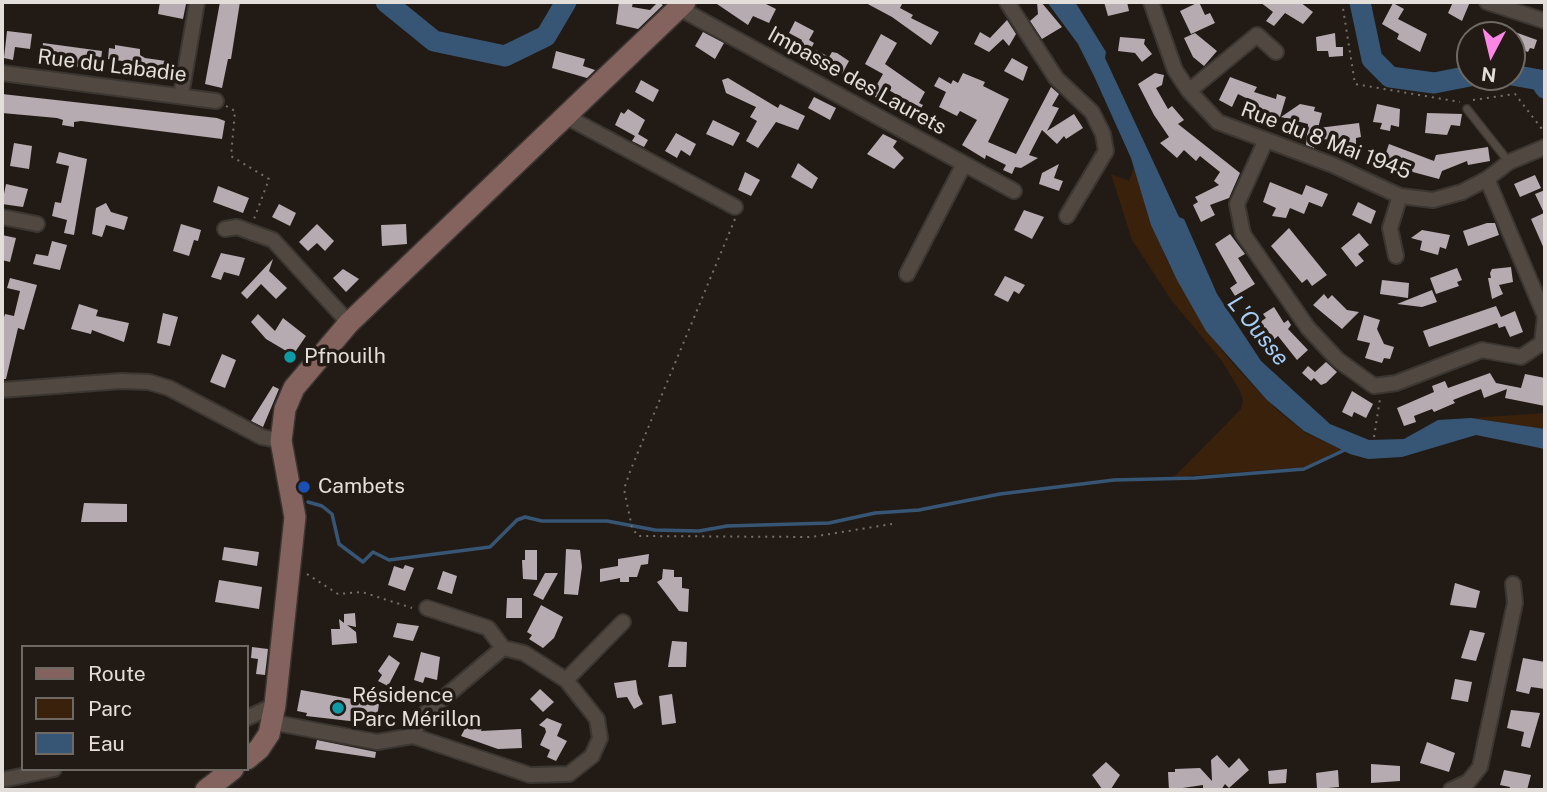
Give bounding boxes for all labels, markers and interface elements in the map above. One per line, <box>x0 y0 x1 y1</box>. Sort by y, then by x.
street label: Impasse des Laurets <box>763 21 951 141</box>
north arrow <box>1456 21 1526 91</box>
street label: Rue du Labadie <box>36 44 188 88</box>
text: N <box>1480 63 1497 87</box>
street label: Rue du 8 Mai 1945 <box>1237 97 1415 185</box>
water label: L'Ousse <box>1221 290 1295 372</box>
place label: Pfnouilh <box>304 344 386 370</box>
marker: Pfnouilh <box>282 349 298 365</box>
place label: Cambets <box>318 474 405 500</box>
marker: Cambets <box>296 479 312 495</box>
legend <box>21 645 248 771</box>
text: Route <box>88 661 146 686</box>
place label: Résidence Parc Mérillon <box>352 683 481 733</box>
text: Parc <box>88 696 132 721</box>
marker: Résidence Parc Mérillon <box>330 700 346 716</box>
text: Eau <box>88 731 125 756</box>

